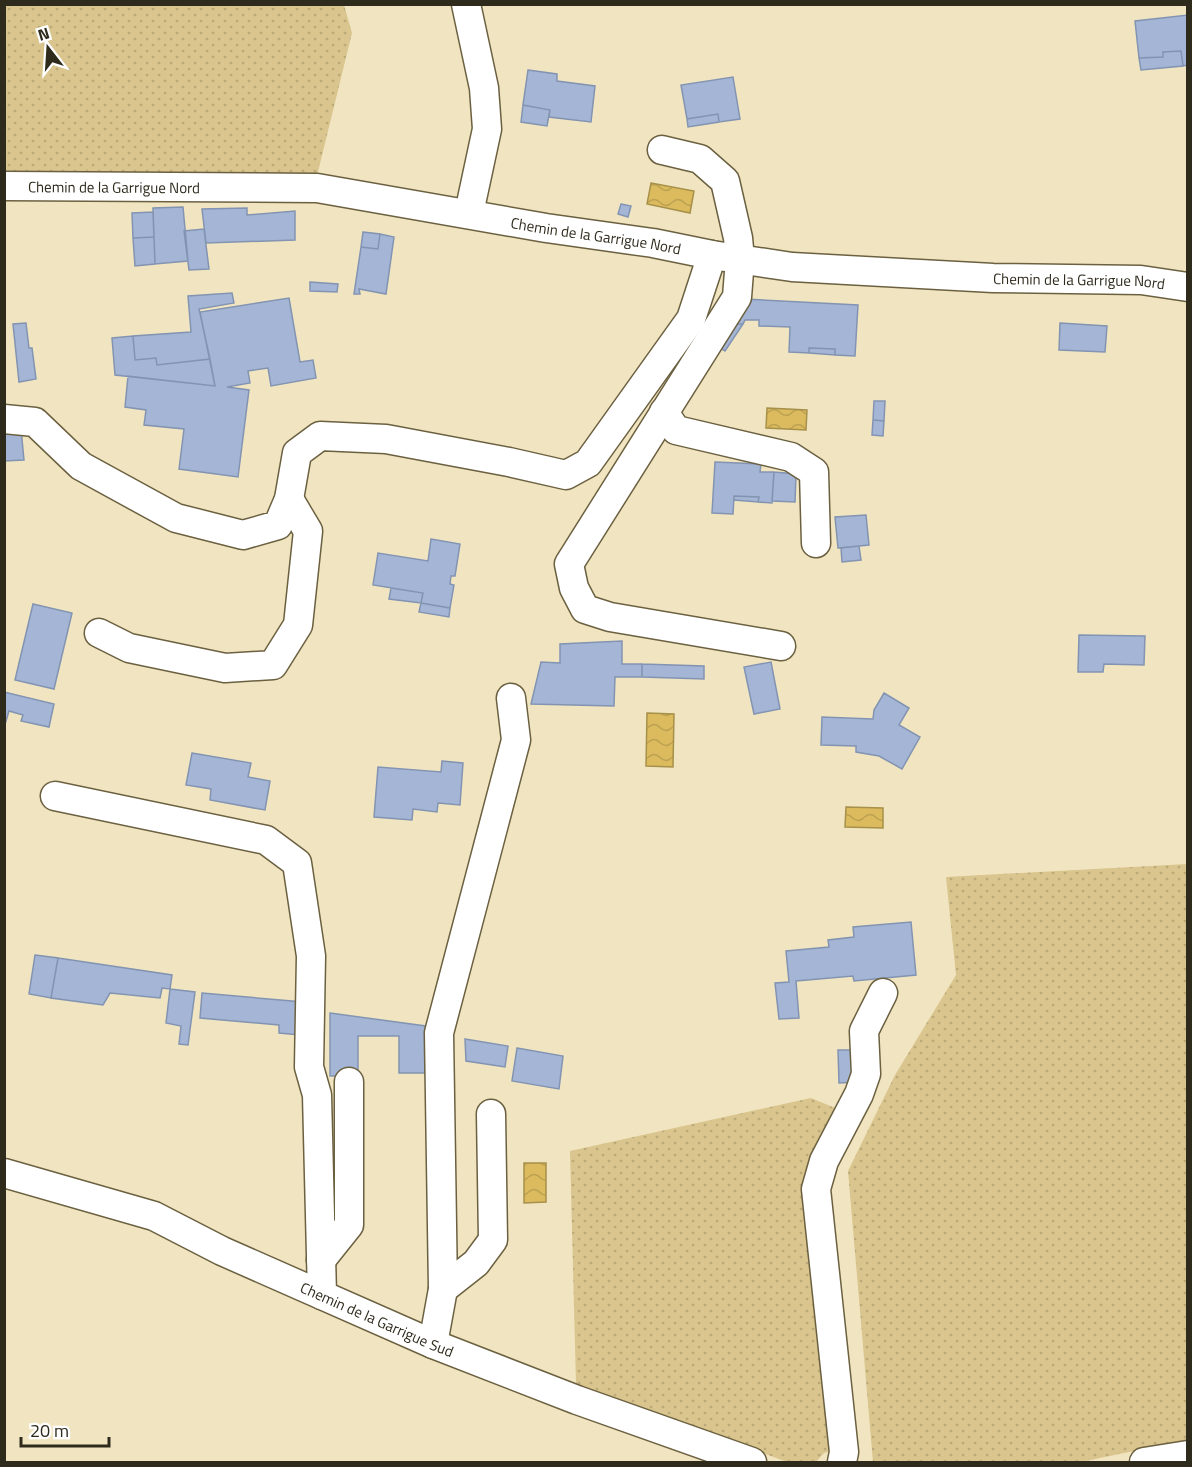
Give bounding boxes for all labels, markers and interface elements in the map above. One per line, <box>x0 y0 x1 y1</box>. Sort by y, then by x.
north arrow <box>18 18 78 78</box>
text: N <box>35 21 52 47</box>
street label: Chemin de la Garrigue Nord <box>28 175 200 199</box>
street label: Chemin de la Garrigue Nord <box>509 211 683 260</box>
street label: Chemin de la Garrigue Nord <box>993 267 1167 295</box>
street label: Chemin de la Garrigue Sud <box>297 1276 457 1363</box>
scale bar <box>21 1410 110 1448</box>
text: 20 m <box>30 1417 69 1444</box>

